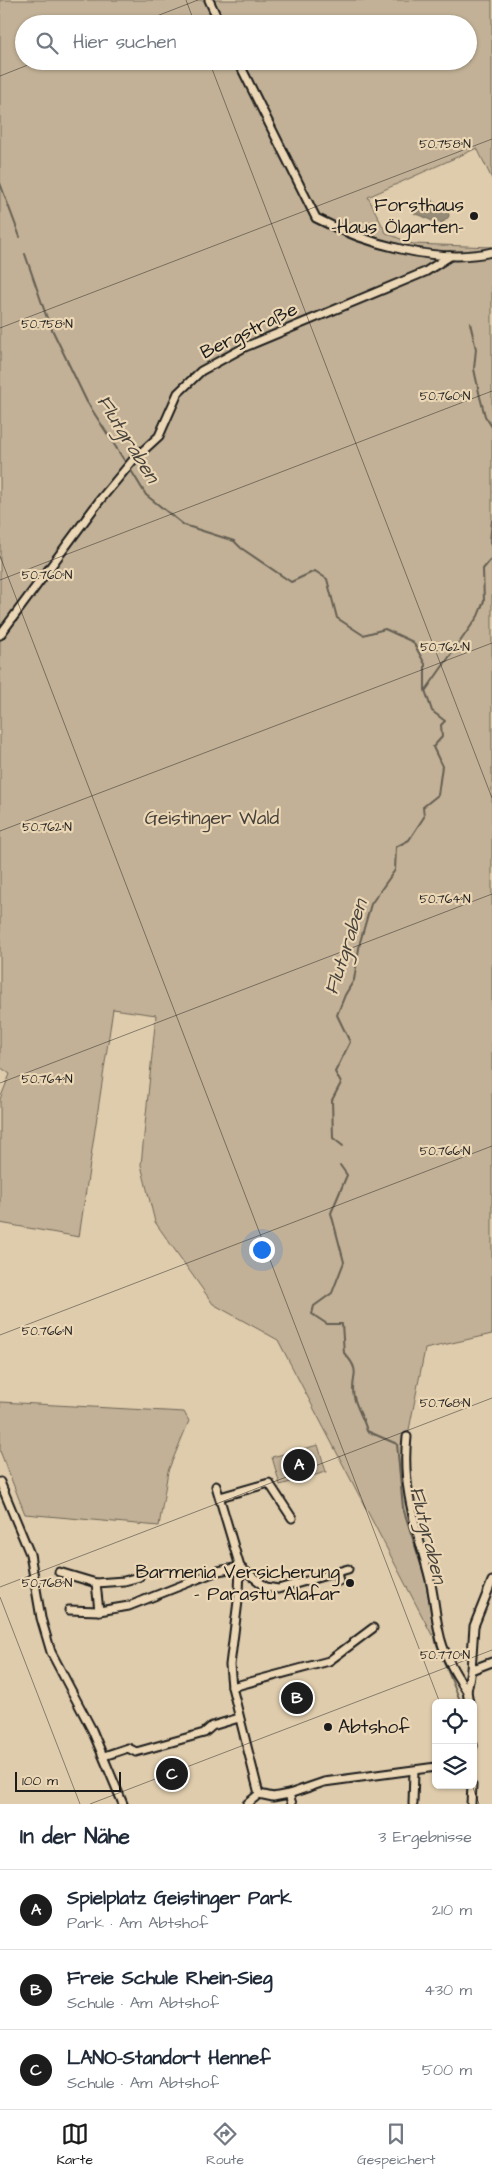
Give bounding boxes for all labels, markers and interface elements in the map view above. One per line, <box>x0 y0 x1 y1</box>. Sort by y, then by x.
search box <box>15 15 477 70</box>
icon: search <box>33 29 61 57</box>
text: Hier suchen <box>73 29 176 56</box>
text: 50.758°N <box>419 136 471 153</box>
place label: Forsthaus -Haus Ölgarten- <box>331 192 464 242</box>
marker: Forsthaus -Haus Ölgarten- <box>468 210 480 222</box>
street label: Bergstraße <box>196 296 303 367</box>
text: 50.758°N <box>21 316 73 333</box>
text: 50.760°N <box>420 388 471 405</box>
water label: Flutgraben <box>89 390 167 491</box>
text: 50.760°N <box>22 567 73 584</box>
text: 50.762°N <box>420 639 470 656</box>
park label: Geistinger Wald <box>145 805 279 833</box>
text: 50.762°N <box>22 819 72 836</box>
text: 50.764°N <box>420 891 471 908</box>
water label: Flutgraben <box>317 894 376 999</box>
text: 50.764°N <box>22 1071 73 1088</box>
text: 50.766°N <box>420 1143 471 1160</box>
your location <box>249 1237 275 1263</box>
text: 50.766°N <box>22 1323 73 1340</box>
text: 50.768°N <box>420 1395 471 1412</box>
pin: A <box>283 1446 315 1484</box>
water label: Flutgraben <box>401 1484 454 1589</box>
place label: Barmenia Versicherung - Parastu Alafar <box>135 1559 341 1608</box>
text: 50.768°N <box>22 1575 73 1592</box>
marker: Barmenia Versicherung - Parastu Alafar <box>344 1577 356 1589</box>
text: 50.770°N <box>420 1647 471 1664</box>
pin: B <box>281 1679 313 1717</box>
map controls <box>432 1699 477 1789</box>
button: locate <box>432 1699 477 1744</box>
place label: Abtshof <box>338 1714 410 1741</box>
marker: Abtshof <box>322 1721 334 1733</box>
button: layers <box>432 1744 477 1789</box>
pin: C <box>156 1755 188 1793</box>
scale bar <box>15 1769 121 1792</box>
text: 100 m <box>22 1771 58 1791</box>
text: In der Nähe <box>20 1822 130 1851</box>
text: 3 Ergebnisse <box>378 1826 472 1848</box>
text: Spielplatz Geistinger Park <box>67 1885 292 1912</box>
text: A <box>31 1899 41 1921</box>
text: 210 m <box>432 1899 472 1921</box>
text: Park · Am Abtshof <box>67 1912 208 1934</box>
text: Freie Schule Rhein-Sieg <box>67 1965 273 1992</box>
text: B <box>30 1979 42 2001</box>
text: 430 m <box>424 1979 472 2001</box>
text: Schule · Am Abtshof <box>67 1992 219 2014</box>
text: LANO-Standort Hennef <box>67 2045 270 2072</box>
text: C <box>30 2059 42 2081</box>
text: 500 m <box>422 2059 472 2081</box>
text: Schule · Am Abtshof <box>67 2072 219 2094</box>
tab: Karte <box>56 2120 93 2170</box>
tab: Route <box>206 2120 244 2170</box>
tab: Gespeichert <box>357 2120 436 2170</box>

